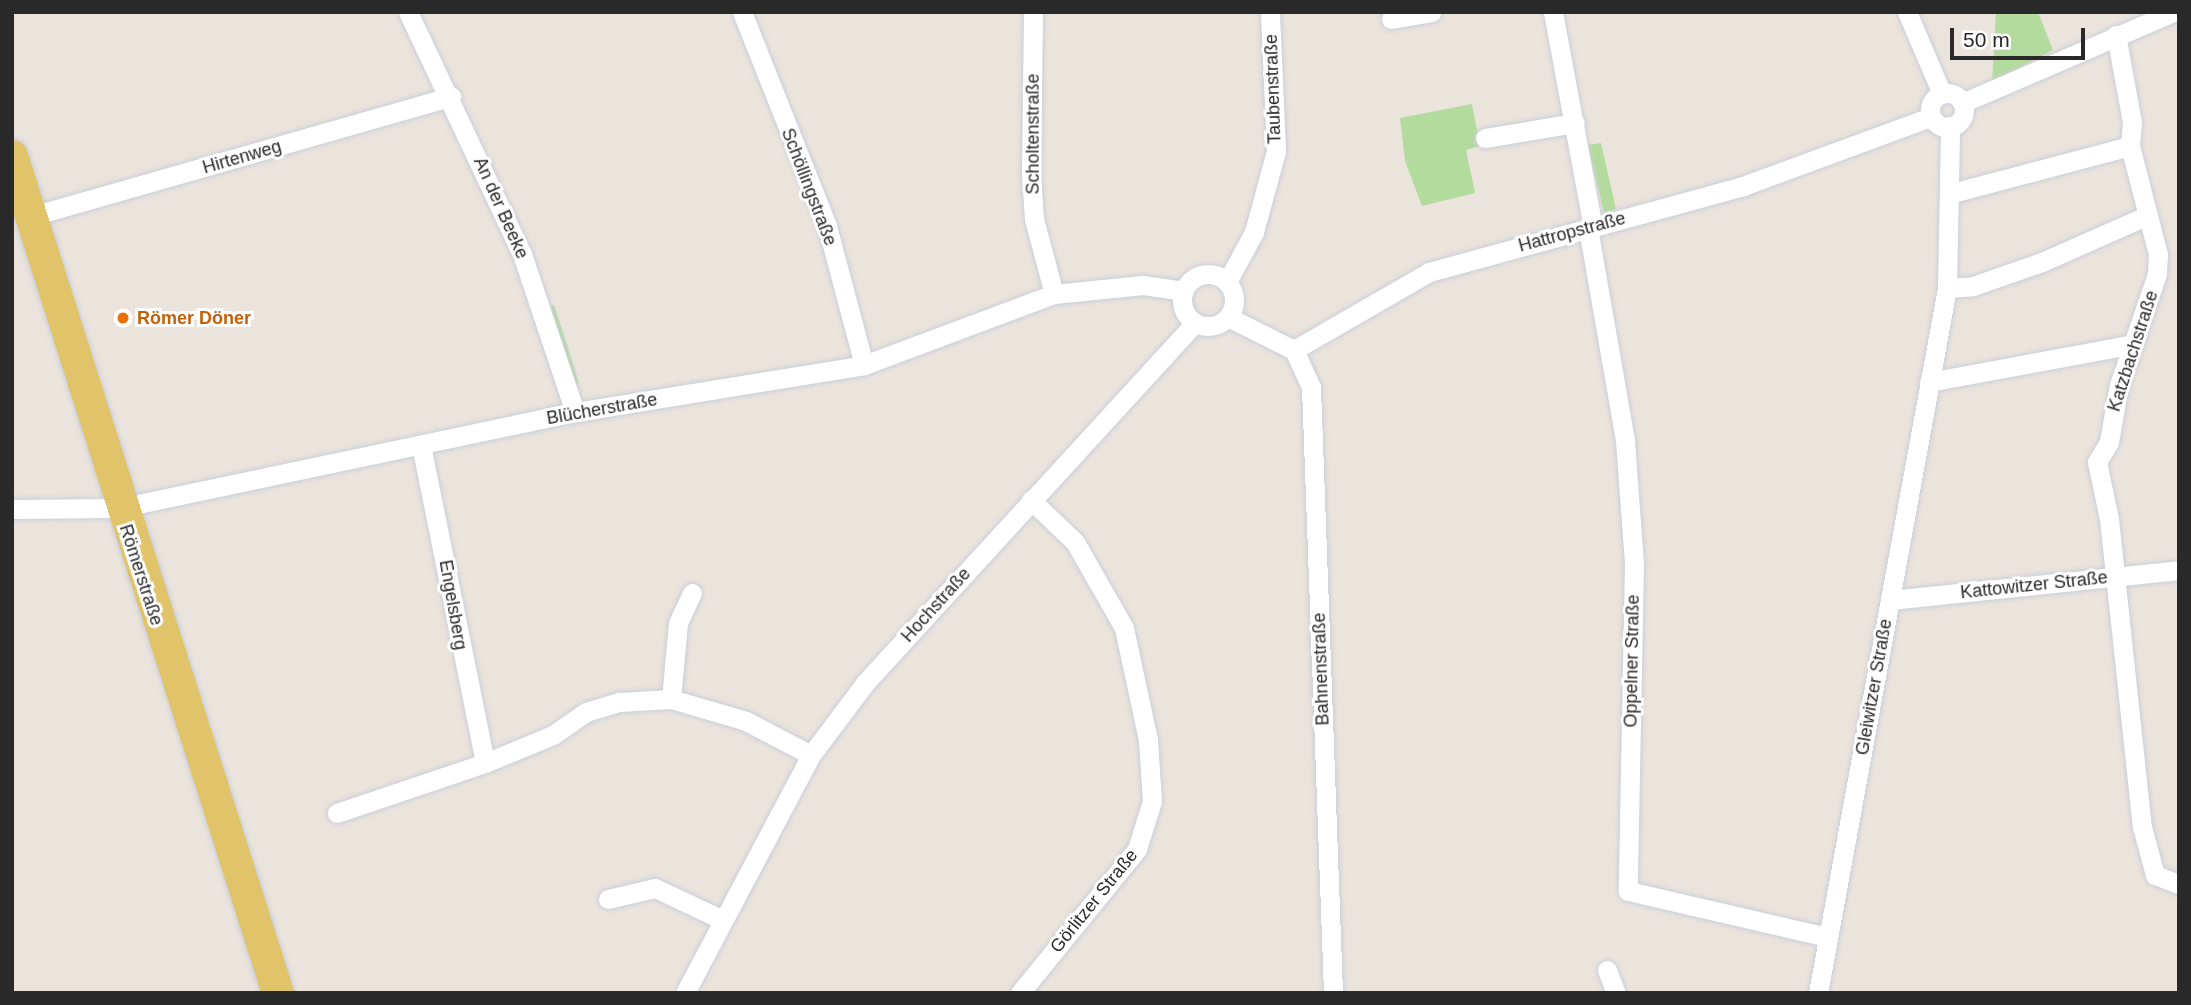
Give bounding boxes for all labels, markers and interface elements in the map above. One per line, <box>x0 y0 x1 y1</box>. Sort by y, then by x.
scale bar <box>1953 14 2088 58</box>
text: 50 m <box>1963 28 2010 51</box>
street label: Taubenstraße <box>1260 34 1286 144</box>
street label: Scholtenstraße <box>1022 73 1044 195</box>
street label: Schöllingstraße <box>777 125 841 249</box>
street label: Hirtenweg <box>200 135 284 179</box>
street label: An der Beeke <box>469 154 533 262</box>
street label: Hattropstraße <box>1516 207 1628 257</box>
street label: Katzbachstraße <box>2103 288 2163 414</box>
place label: Römer Döner <box>137 307 251 329</box>
marker: Römer Döner <box>115 310 131 326</box>
street label: Blücherstraße <box>545 389 659 429</box>
street label: Römerstraße <box>115 522 167 628</box>
street label: Engelsberg <box>434 558 472 652</box>
street label: Hochstraße <box>897 563 975 647</box>
street label: Kattowitzer Straße <box>1959 567 2109 603</box>
street label: Oppelner Straße <box>1620 594 1644 728</box>
street label: Bahnenstraße <box>1308 612 1334 726</box>
street label: Gleiwitzer Straße <box>1851 617 1897 757</box>
street label: Görlitzer Straße <box>1046 845 1142 957</box>

